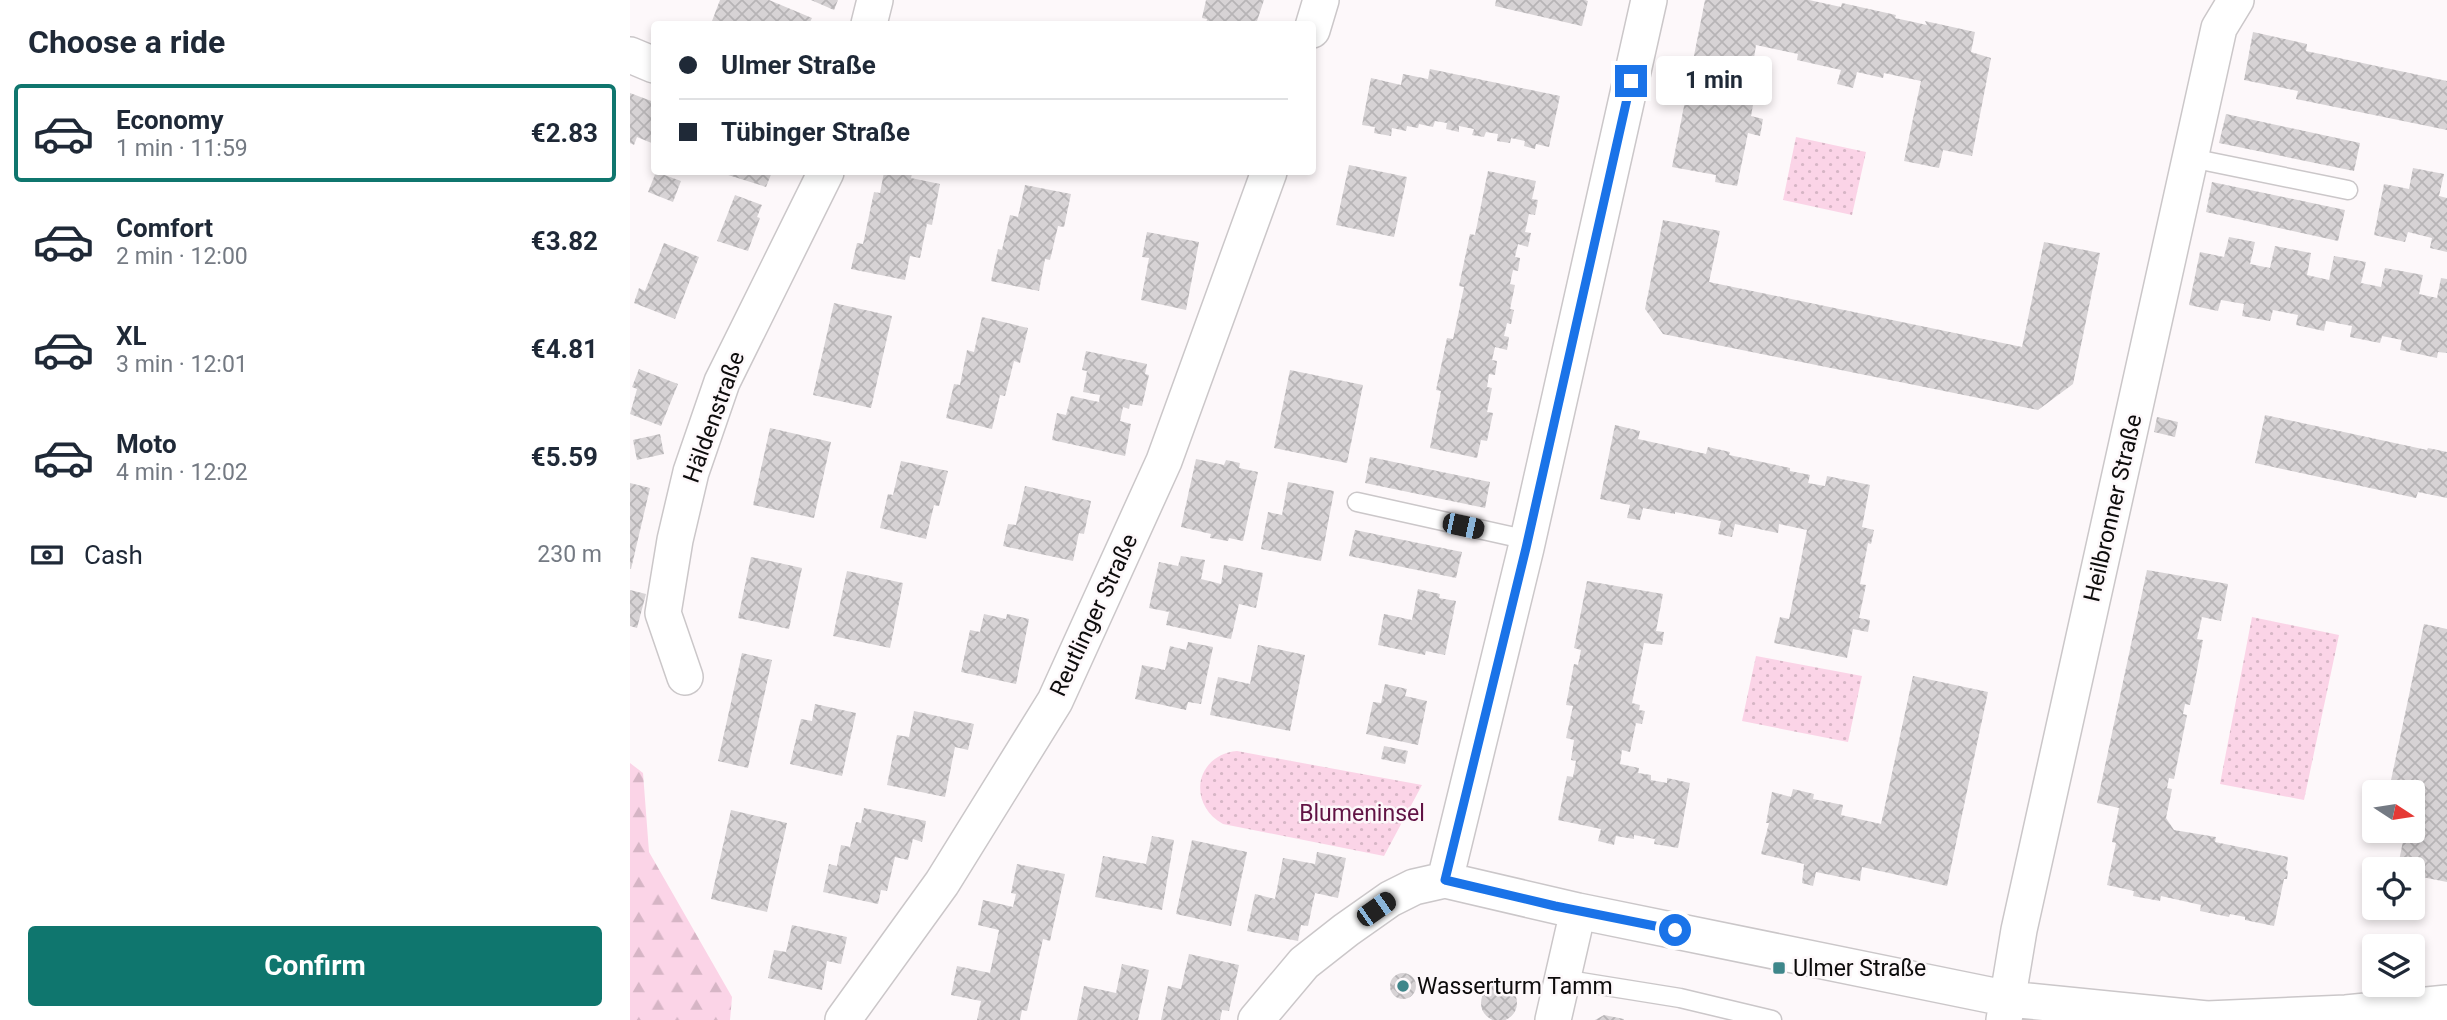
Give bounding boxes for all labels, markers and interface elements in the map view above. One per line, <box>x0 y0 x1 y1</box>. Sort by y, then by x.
text: Choose a ride <box>28 23 225 61</box>
text: Ulmer Straße <box>721 50 876 80</box>
callout: 1 min <box>1656 56 1771 106</box>
route end <box>1615 65 1647 97</box>
text: 1 min <box>1685 67 1743 94</box>
icon: car <box>32 102 95 165</box>
text: Economy <box>116 105 223 135</box>
text: Tübinger Straße <box>721 117 910 147</box>
text: €2.83 <box>531 118 598 148</box>
text: 1 min · 11:59 <box>116 135 248 162</box>
icon: car <box>32 210 95 273</box>
text: Comfort <box>116 213 213 243</box>
text: €3.82 <box>531 226 598 256</box>
text: 2 min · 12:00 <box>116 243 248 270</box>
icon: car <box>32 318 95 381</box>
text: XL <box>116 321 147 351</box>
text: €4.81 <box>531 334 598 364</box>
street label: Häldenstraße <box>678 348 750 486</box>
text: 3 min · 12:01 <box>116 351 248 378</box>
street label: Heilbronner Straße <box>2078 412 2148 604</box>
icon: car <box>32 426 95 489</box>
text: Moto <box>116 429 177 459</box>
text: €5.59 <box>531 442 598 472</box>
text: 4 min · 12:02 <box>116 459 248 486</box>
car <box>1441 511 1486 541</box>
street label: Reutlinger Straße <box>1045 530 1143 700</box>
icon: cash <box>28 536 66 574</box>
text: Cash <box>84 540 143 570</box>
text: 230 m <box>537 541 602 568</box>
north arrow <box>2362 780 2426 844</box>
map controls <box>2362 780 2425 997</box>
park label: Blumeninsel <box>1299 800 1425 827</box>
button: locate <box>2362 857 2425 920</box>
car <box>1353 888 1400 930</box>
route start <box>1659 914 1691 946</box>
button: Confirm <box>28 926 602 1006</box>
button: layers <box>2362 934 2425 997</box>
place label: Ulmer Straße <box>1793 955 1926 982</box>
marker: Ulmer Straße <box>1771 960 1787 976</box>
place label: Wasserturm Tamm <box>1417 973 1613 1000</box>
marker: Wasserturm Tamm <box>1395 978 1411 994</box>

